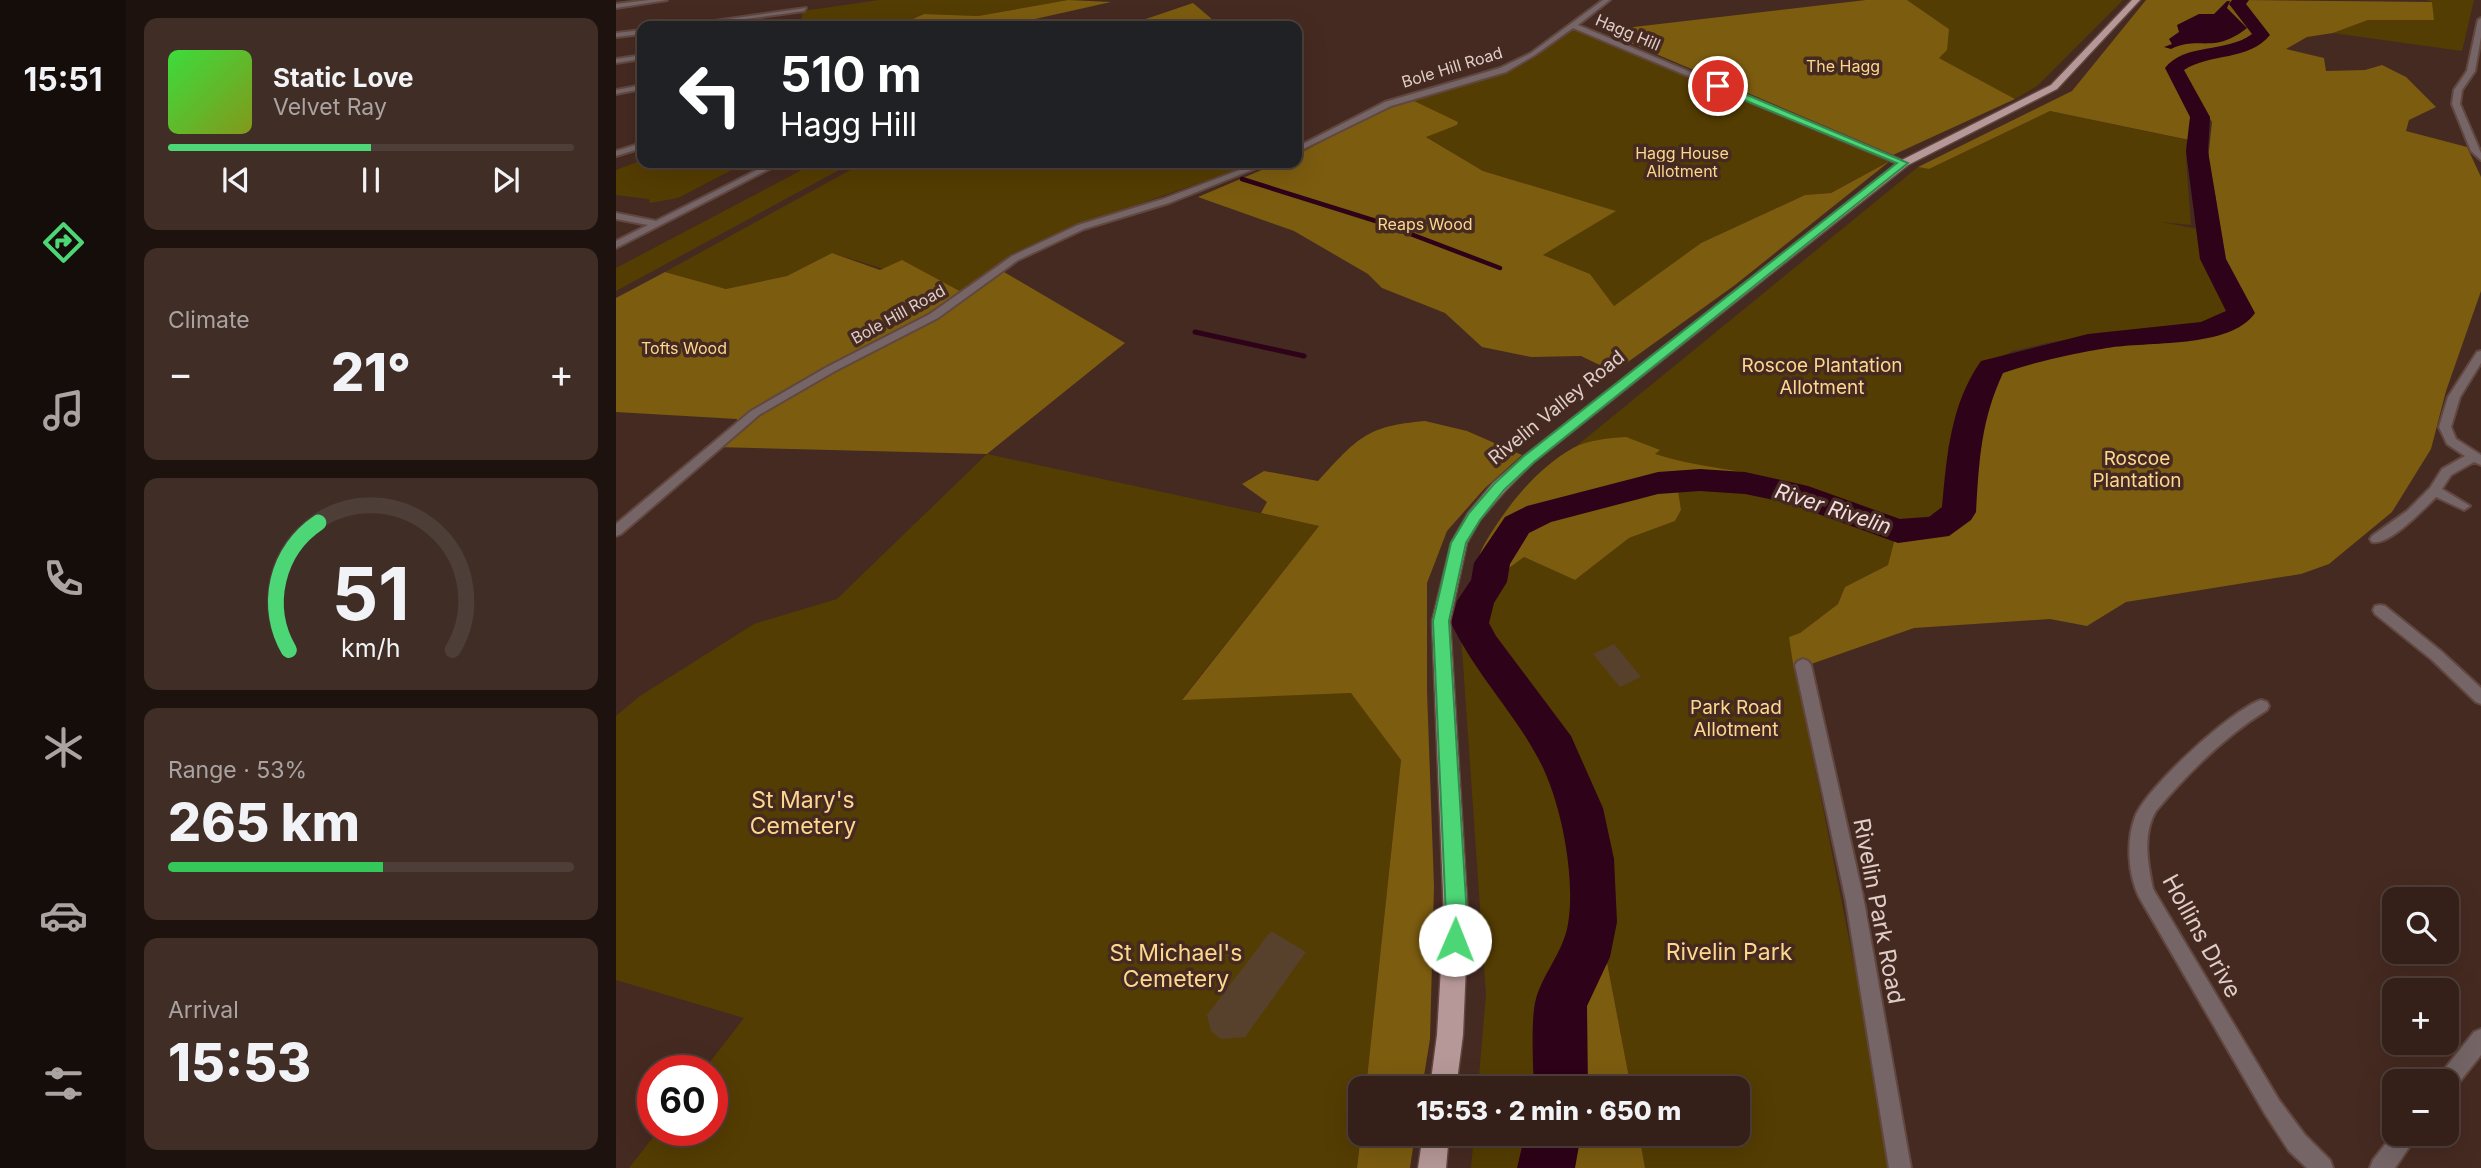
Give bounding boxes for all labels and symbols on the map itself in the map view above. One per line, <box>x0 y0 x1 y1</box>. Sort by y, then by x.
street label: Hagg Hill <box>1593 9 1663 55</box>
street label: Bole Hill Road <box>1399 42 1505 92</box>
pin <box>1688 56 1748 116</box>
park label: The Hagg <box>1806 56 1880 76</box>
park label: Hagg House Allotment <box>1635 143 1729 181</box>
park label: Reaps Wood <box>1377 214 1473 234</box>
street label: Bole Hill Road <box>848 280 948 348</box>
park label: Tofts Wood <box>641 338 727 358</box>
street label: Rivelin Valley Road <box>1484 345 1629 469</box>
park label: Roscoe Plantation Allotment <box>1741 354 1903 399</box>
park label: Roscoe Plantation <box>2092 447 2182 492</box>
water label: River Rivelin <box>1772 478 1894 539</box>
park label: Park Road Allotment <box>1690 696 1782 741</box>
park label: St Mary's Cemetery <box>750 786 856 840</box>
street label: Rivelin Park Road <box>1847 816 1911 1006</box>
street label: Hollins Drive <box>2157 869 2247 1003</box>
position arrow <box>1418 903 1492 977</box>
park label: Rivelin Park <box>1666 938 1793 966</box>
park label: St Michael's Cemetery <box>1110 939 1242 993</box>
speed limit sign: 60 <box>637 1055 728 1146</box>

